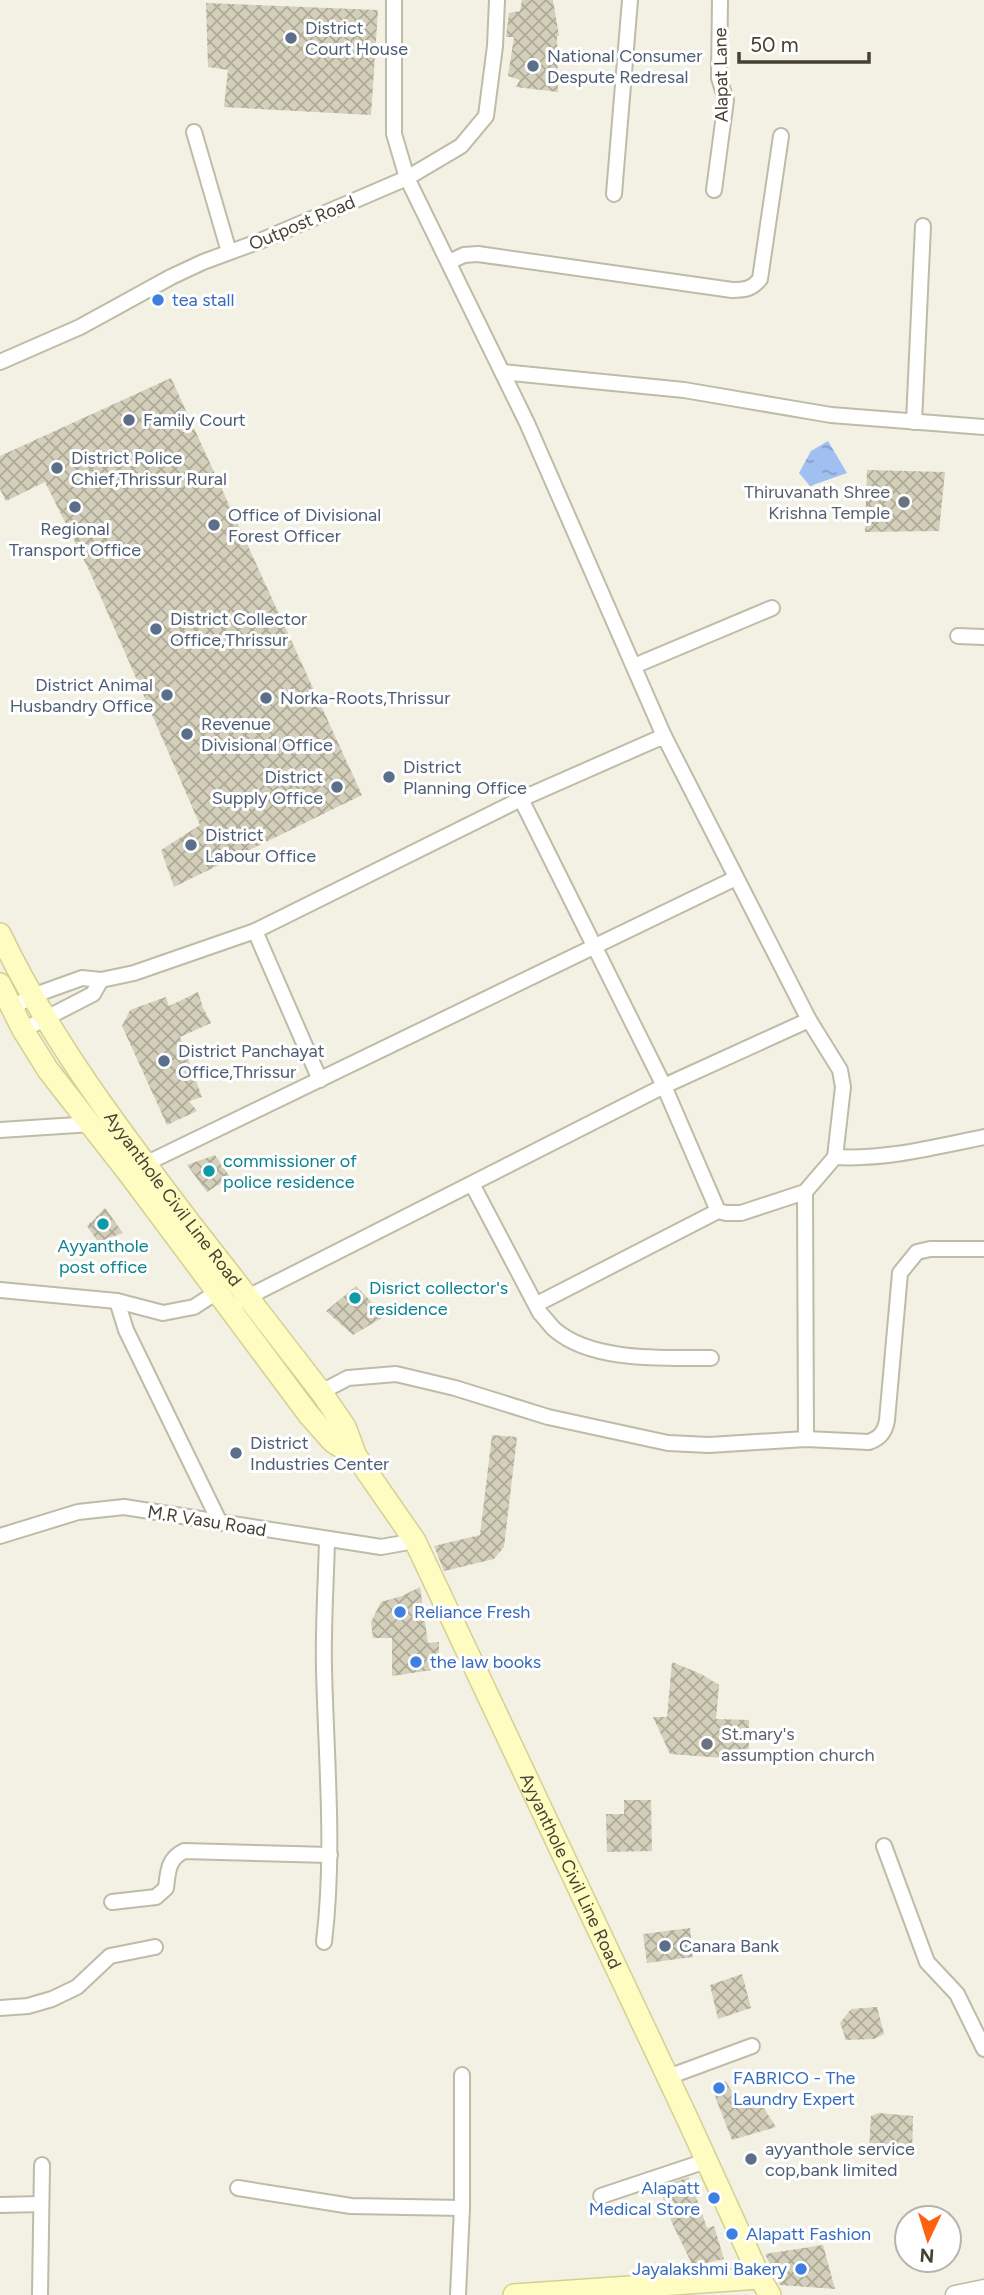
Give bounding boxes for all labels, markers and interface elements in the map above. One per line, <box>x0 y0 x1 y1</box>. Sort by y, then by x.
place label: District Court House <box>305 17 408 60</box>
scale bar <box>739 21 869 65</box>
street label: Alapat Lane <box>709 27 733 123</box>
marker: District Court House <box>283 30 299 46</box>
text: 50 m <box>750 32 799 57</box>
place label: National Consumer Despute Redresal <box>547 45 702 88</box>
marker: National Consumer Despute Redresal <box>525 58 541 74</box>
street label: Outpost Road <box>246 191 358 255</box>
place label: tea stall <box>172 289 234 311</box>
marker: tea stall <box>150 292 166 308</box>
place label: Family Court <box>143 409 246 431</box>
marker: Family Court <box>121 412 137 428</box>
place label: District Police Chief,Thrissur Rural <box>71 447 227 490</box>
marker: District Police Chief,Thrissur Rural <box>49 460 65 476</box>
place label: Thiruvanath Shree Krishna Temple <box>744 481 890 524</box>
marker: Thiruvanath Shree Krishna Temple <box>896 494 912 510</box>
marker: Regional Transport Office <box>67 499 83 515</box>
place label: Office of Divisional Forest Officer <box>228 504 381 547</box>
marker: Office of Divisional Forest Officer <box>206 517 222 533</box>
place label: Regional Transport Office <box>9 518 141 561</box>
place label: District Collector Office,Thrissur <box>170 608 307 651</box>
marker: District Collector Office,Thrissur <box>148 621 164 637</box>
place label: District Animal Husbandry Office <box>10 674 153 717</box>
marker: District Animal Husbandry Office <box>159 687 175 703</box>
place label: Norka-Roots,Thrissur <box>280 687 450 709</box>
marker: Norka-Roots,Thrissur <box>258 690 274 706</box>
place label: Revenue Divisional Office <box>201 713 333 756</box>
marker: Revenue Divisional Office <box>179 726 195 742</box>
place label: District Planning Office <box>403 756 527 799</box>
place label: District Supply Office <box>212 766 323 809</box>
marker: District Planning Office <box>381 769 397 785</box>
marker: District Supply Office <box>329 779 345 795</box>
place label: District Labour Office <box>205 824 316 867</box>
marker: District Labour Office <box>183 837 199 853</box>
place label: District Panchayat Office,Thrissur <box>178 1040 325 1083</box>
marker: District Panchayat Office,Thrissur <box>156 1053 172 1069</box>
street label: Ayyanthole Civil Line Road <box>100 1107 246 1291</box>
place label: commissioner of police residence <box>223 1150 357 1193</box>
marker: commissioner of police residence <box>201 1163 217 1179</box>
marker: Ayyanthole post office <box>95 1216 111 1232</box>
place label: Ayyanthole post office <box>57 1235 149 1278</box>
place label: Disrict collector's residence <box>369 1277 508 1320</box>
marker: Disrict collector's residence <box>347 1290 363 1306</box>
place label: District Industries Center <box>250 1432 389 1475</box>
marker: District Industries Center <box>228 1445 244 1461</box>
street label: M.R Vasu Road <box>146 1501 268 1541</box>
place label: Reliance Fresh <box>414 1601 530 1623</box>
marker: Reliance Fresh <box>392 1604 408 1620</box>
place label: the law books <box>430 1651 541 1673</box>
marker: the law books <box>408 1654 424 1670</box>
place label: St.mary's assumption church <box>721 1723 875 1766</box>
marker: St.mary's assumption church <box>699 1736 715 1752</box>
street label: Ayyanthole Civil Line Road <box>515 1769 626 1972</box>
place label: Canara Bank <box>679 1935 779 1957</box>
marker: Canara Bank <box>657 1938 673 1954</box>
place label: FABRICO - The Laundry Expert <box>733 2067 855 2110</box>
marker: FABRICO - The Laundry Expert <box>711 2080 727 2096</box>
place label: ayyanthole service cop,bank limited <box>765 2138 915 2181</box>
marker: ayyanthole service cop,bank limited <box>743 2151 759 2167</box>
place label: Alapatt Medical Store <box>589 2177 700 2220</box>
marker: Alapatt Medical Store <box>706 2190 722 2206</box>
north arrow <box>893 2204 963 2274</box>
place label: Alapatt Fashion <box>746 2223 871 2245</box>
marker: Alapatt Fashion <box>724 2226 740 2242</box>
text: N <box>919 2243 935 2267</box>
place label: Jayalakshmi Bakery <box>632 2258 788 2280</box>
marker: Jayalakshmi Bakery <box>793 2261 809 2277</box>

